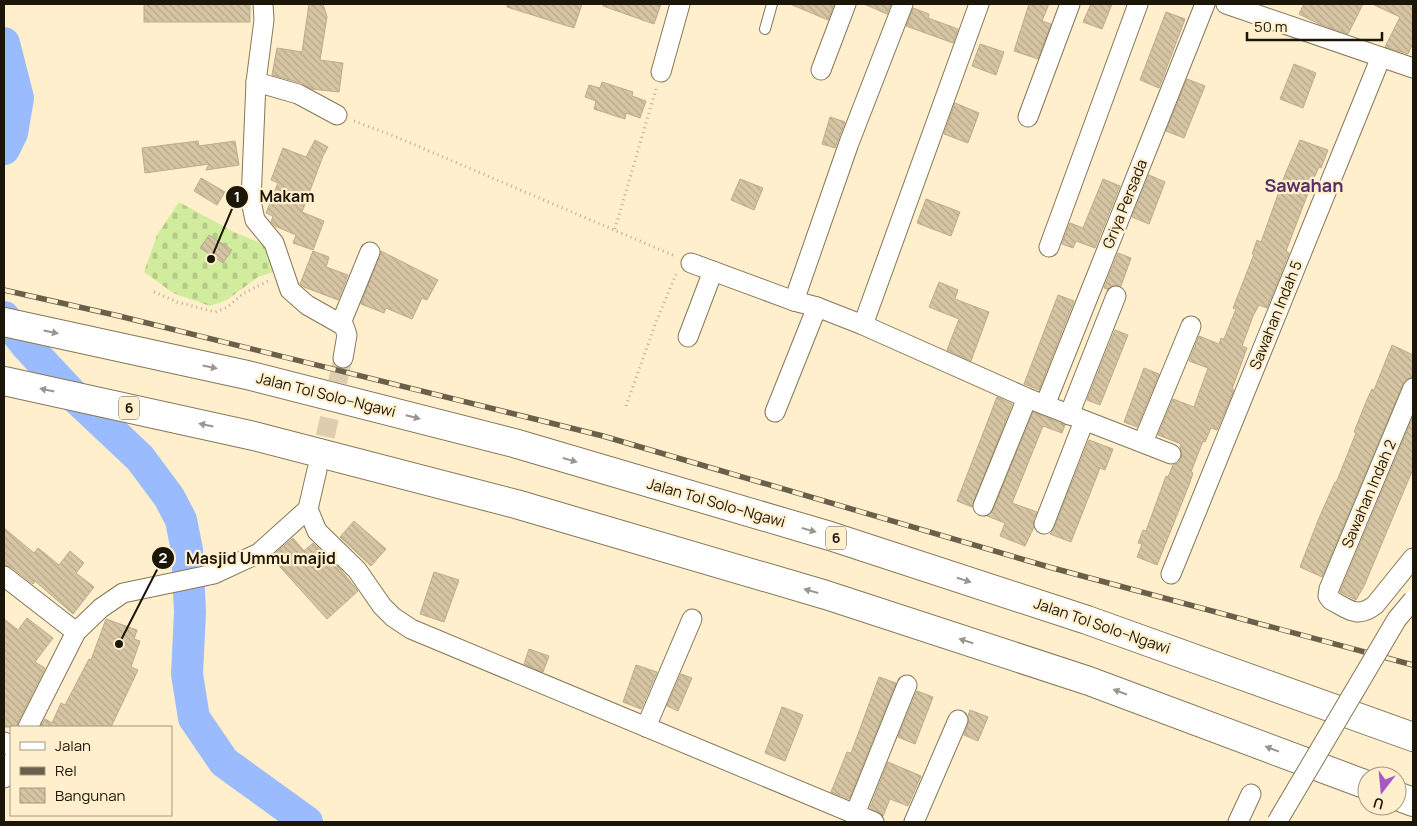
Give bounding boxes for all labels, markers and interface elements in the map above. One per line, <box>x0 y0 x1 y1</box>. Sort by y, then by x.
scale bar <box>1247 10 1382 42</box>
text: 50 m <box>1254 16 1288 37</box>
street label: Griya Persada <box>1097 156 1152 252</box>
district label: Sawahan <box>1264 173 1344 197</box>
callout: Makam <box>225 181 325 212</box>
text: Makam <box>259 185 315 207</box>
text: 1 <box>234 186 240 207</box>
street label: Sawahan Indah 5 <box>1244 257 1307 373</box>
one-way arrow <box>44 329 60 337</box>
one-way arrow <box>203 363 218 371</box>
street label: Jalan Tol Solo–Ngawi <box>254 367 398 422</box>
one-way arrow <box>40 386 55 394</box>
road number: 6 <box>119 396 139 419</box>
one-way arrow <box>405 414 420 422</box>
one-way arrow <box>199 421 214 429</box>
street label: Sawahan Indah 2 <box>1336 436 1401 551</box>
one-way arrow <box>562 456 577 464</box>
street label: Jalan Tol Solo–Ngawi <box>645 473 788 532</box>
road number: 6 <box>826 526 846 550</box>
one-way arrow <box>802 527 817 535</box>
callout: Masjid Ummu majid <box>151 543 345 574</box>
text: 2 <box>159 547 168 568</box>
text: Masjid Ummu majid <box>186 547 336 569</box>
one-way arrow <box>957 576 972 584</box>
one-way arrow <box>804 586 819 594</box>
street label: Jalan Tol Solo–Ngawi <box>1031 592 1173 659</box>
one-way arrow <box>958 636 973 644</box>
one-way arrow <box>1112 688 1127 696</box>
legend <box>10 726 172 816</box>
text: Jalan <box>55 735 91 756</box>
one-way arrow <box>1264 745 1279 753</box>
text: Rel <box>55 760 77 781</box>
north arrow <box>1357 766 1407 816</box>
text: Bangunan <box>55 785 125 806</box>
text: U <box>1371 793 1386 815</box>

